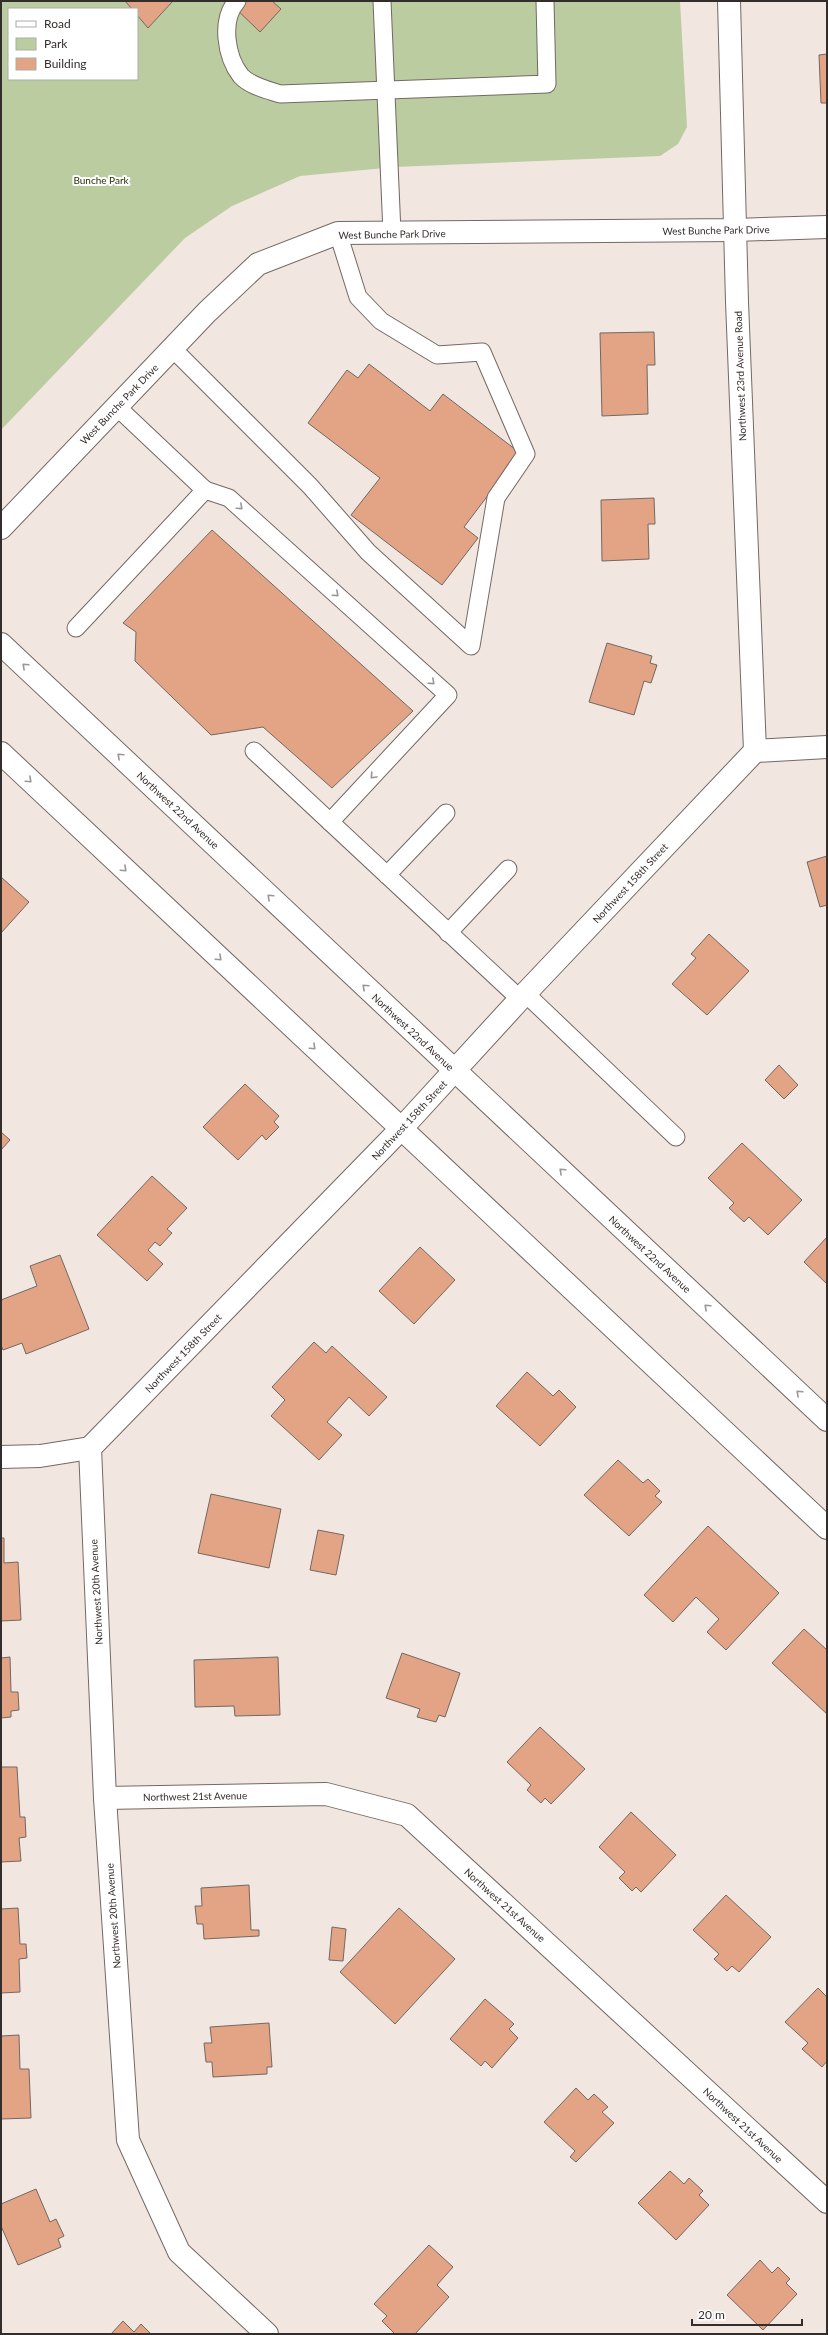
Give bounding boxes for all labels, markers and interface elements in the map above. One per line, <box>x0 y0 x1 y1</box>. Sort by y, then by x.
legend <box>8 8 138 80</box>
text: Road <box>44 16 71 31</box>
text: Park <box>44 36 68 51</box>
text: Building <box>44 56 87 71</box>
park label: Bunche Park <box>73 174 130 186</box>
street label: West Bunche Park Drive <box>662 223 770 237</box>
street label: West Bunche Park Drive <box>338 227 446 241</box>
street label: Northwest 23rd Avenue Road <box>732 311 748 441</box>
street label: West Bunche Park Drive <box>77 361 161 447</box>
one-way arrow <box>235 503 242 510</box>
one-way arrow <box>331 590 339 597</box>
one-way arrow <box>22 664 30 671</box>
one-way arrow <box>428 677 435 684</box>
one-way arrow <box>117 753 124 760</box>
street label: Northwest 22nd Avenue <box>135 769 221 851</box>
one-way arrow <box>371 771 378 778</box>
one-way arrow <box>25 775 32 782</box>
street label: Northwest 158th Street <box>590 840 670 925</box>
one-way arrow <box>119 864 127 872</box>
one-way arrow <box>267 895 275 902</box>
one-way arrow <box>214 953 222 961</box>
one-way arrow <box>362 984 370 991</box>
street label: Northwest 22nd Avenue <box>370 991 456 1073</box>
one-way arrow <box>309 1042 316 1049</box>
street label: Northwest 158th Street <box>369 1077 449 1162</box>
one-way arrow <box>559 1169 566 1176</box>
street label: Northwest 22nd Avenue <box>607 1213 693 1295</box>
one-way arrow <box>704 1305 712 1312</box>
street label: Northwest 158th Street <box>142 1311 224 1395</box>
one-way arrow <box>796 1391 803 1398</box>
street label: Northwest 20th Avenue <box>87 1539 105 1645</box>
street label: Northwest 21st Avenue <box>143 1789 247 1803</box>
street label: Northwest 20th Avenue <box>103 1863 123 1969</box>
street label: Northwest 21st Avenue <box>462 1866 548 1944</box>
street label: Northwest 21st Avenue <box>701 2085 785 2165</box>
scale bar <box>692 2301 802 2327</box>
text: 20 m <box>698 2307 725 2322</box>

